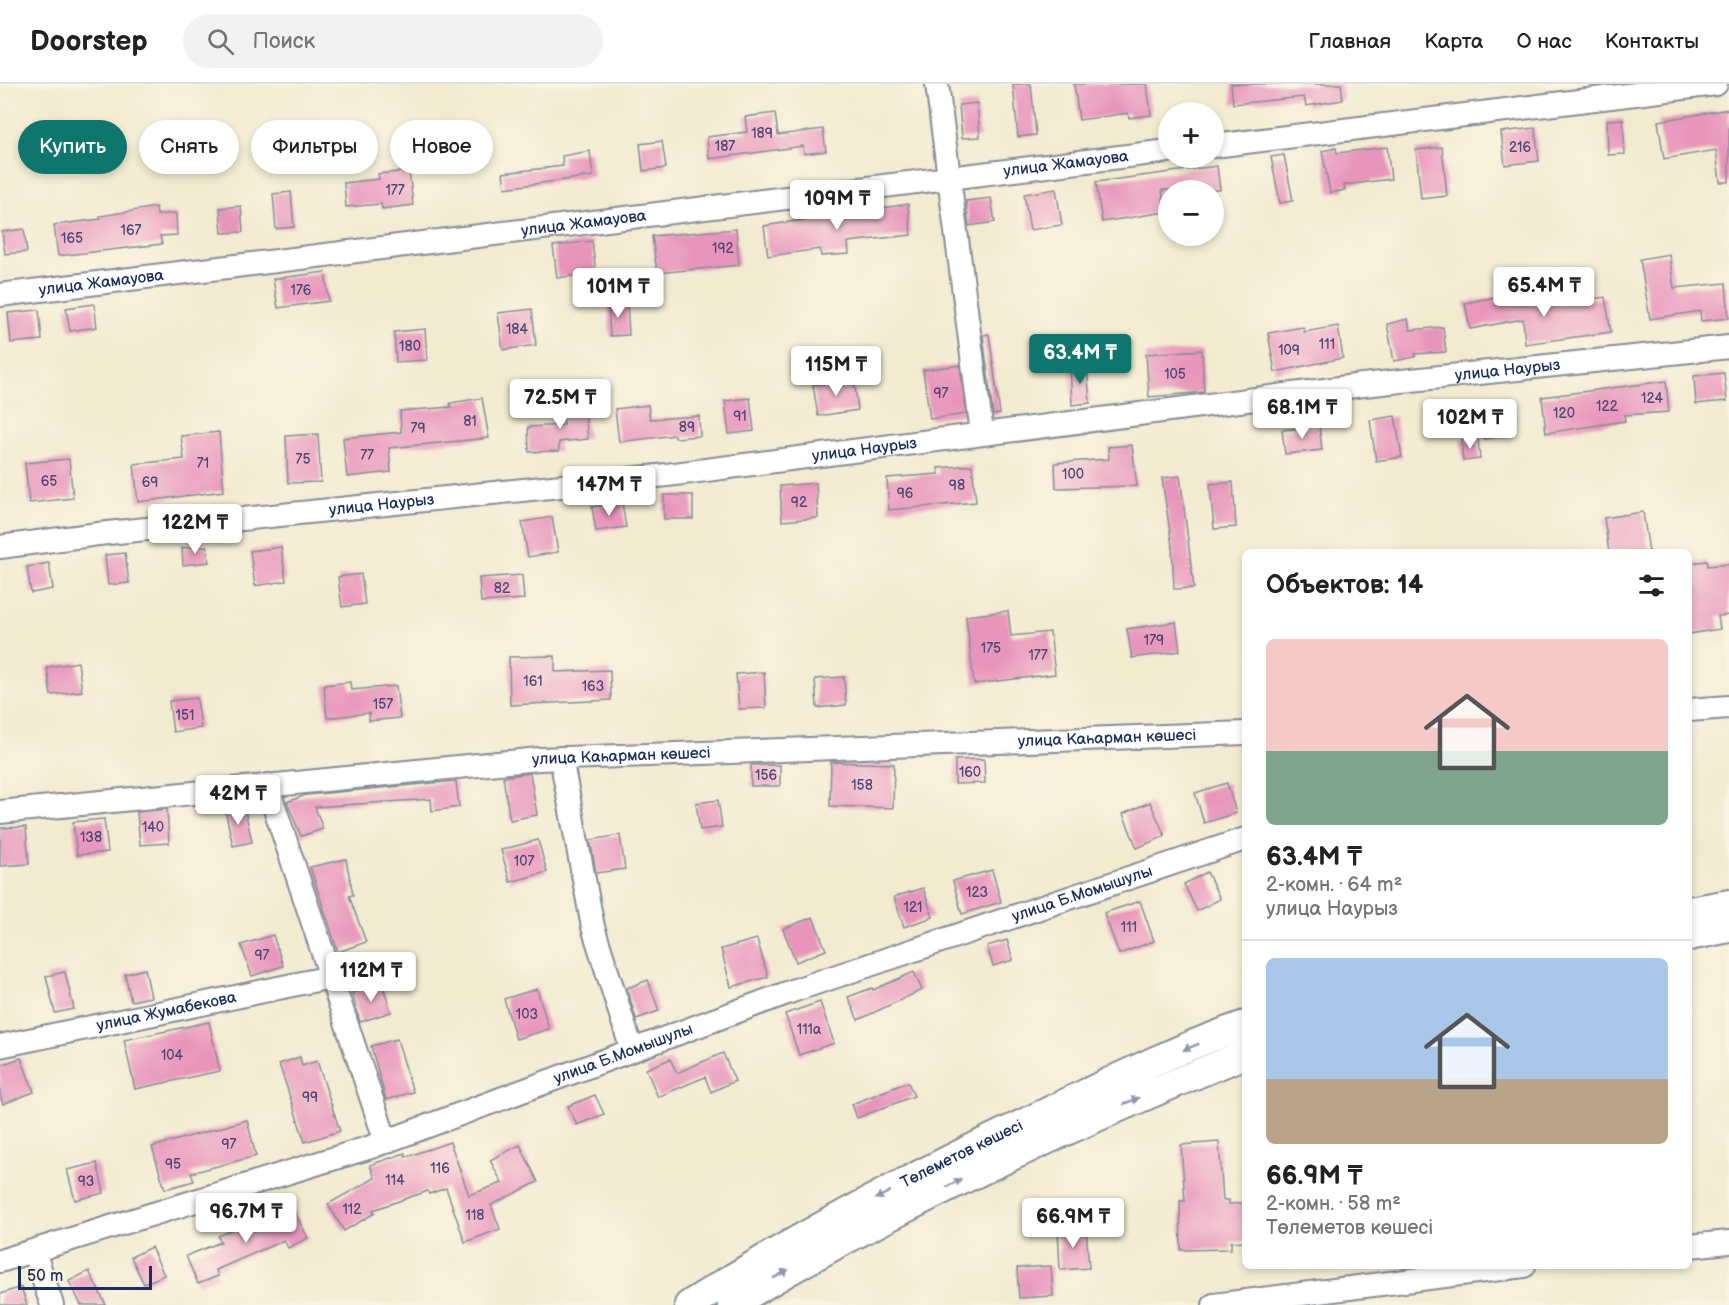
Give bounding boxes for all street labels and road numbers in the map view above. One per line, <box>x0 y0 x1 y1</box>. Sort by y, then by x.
street label: улица Жамауова <box>1002 146 1130 181</box>
street label: улица Жамауова <box>520 206 648 240</box>
street label: улица Жамауова <box>38 265 165 300</box>
street label: улица Наурыз <box>1454 355 1561 385</box>
street label: улица Наурыз <box>811 433 918 466</box>
street label: улица Наурыз <box>328 490 435 519</box>
street label: улица Каһарман көшесі <box>1017 725 1197 751</box>
street label: улица Каһарман көшесі <box>531 743 711 769</box>
street label: улица Б.Момышулы <box>1009 861 1155 926</box>
street label: улица Жумабекова <box>95 987 239 1035</box>
street label: улица Б.Момышулы <box>551 1019 695 1088</box>
street label: Төлеметов көшесі <box>897 1116 1026 1192</box>

